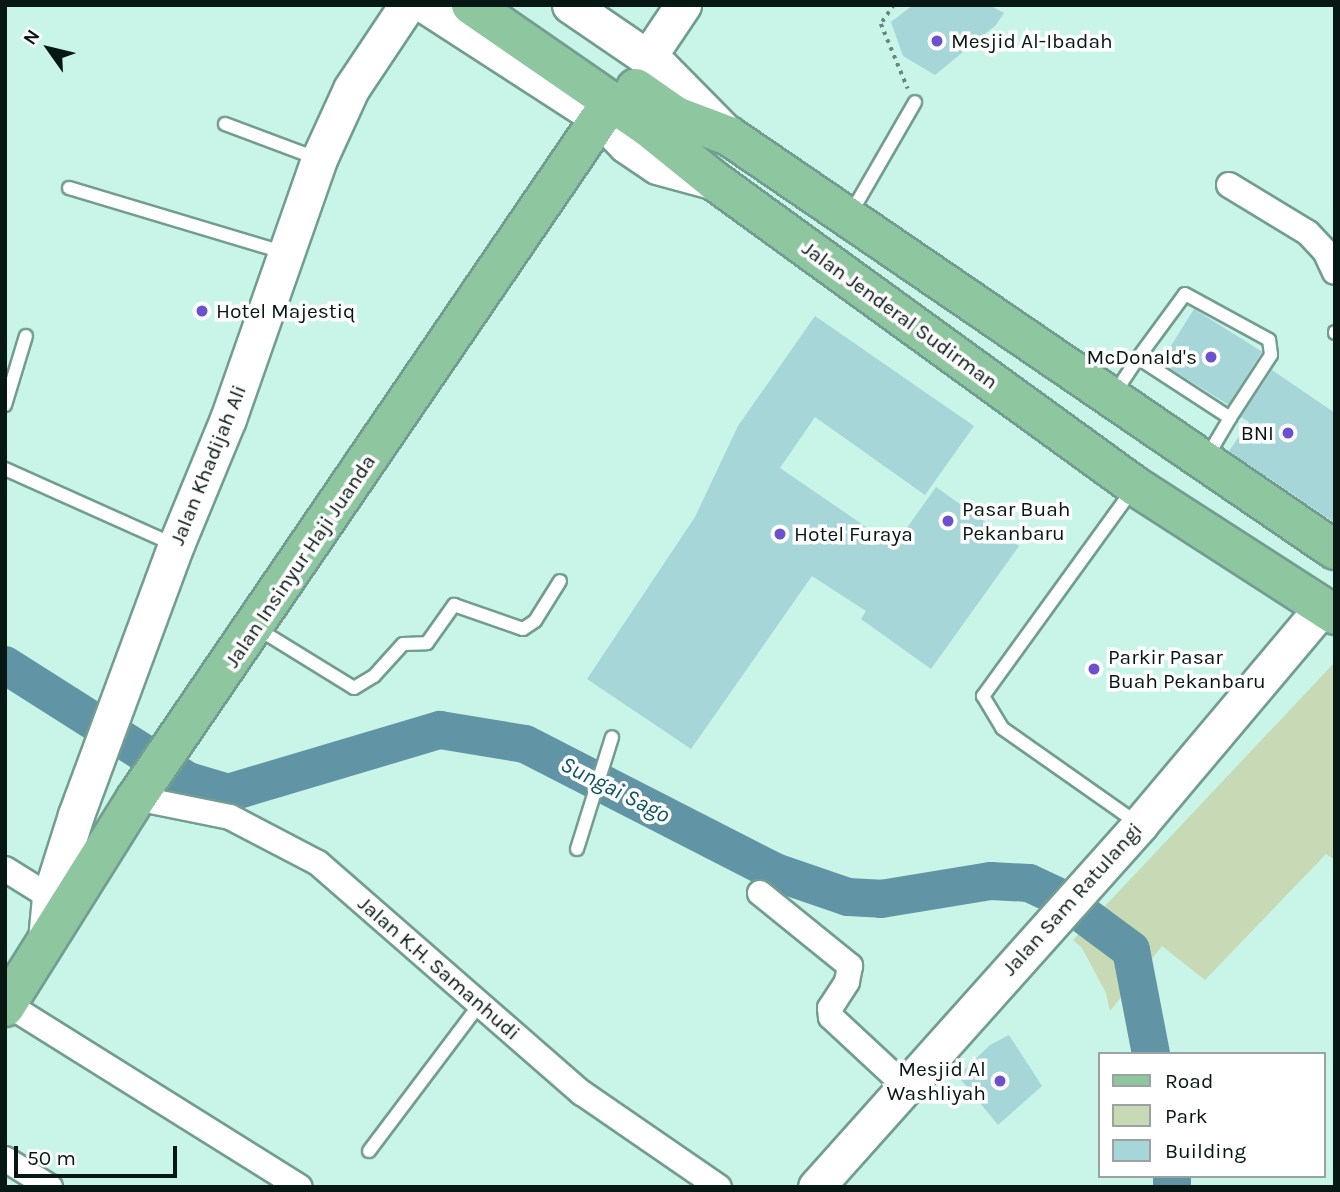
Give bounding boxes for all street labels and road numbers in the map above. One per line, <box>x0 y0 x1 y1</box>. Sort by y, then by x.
street label: Jalan Jenderal Sudirman <box>797 235 1003 395</box>
street label: Jalan Khadijah Ali <box>164 381 252 549</box>
street label: Jalan Insinyur Haji Juanda <box>219 450 381 672</box>
street label: Jalan Sam Ratulangi <box>997 817 1147 981</box>
street label: Jalan K.H. Samanhudi <box>353 891 525 1045</box>

